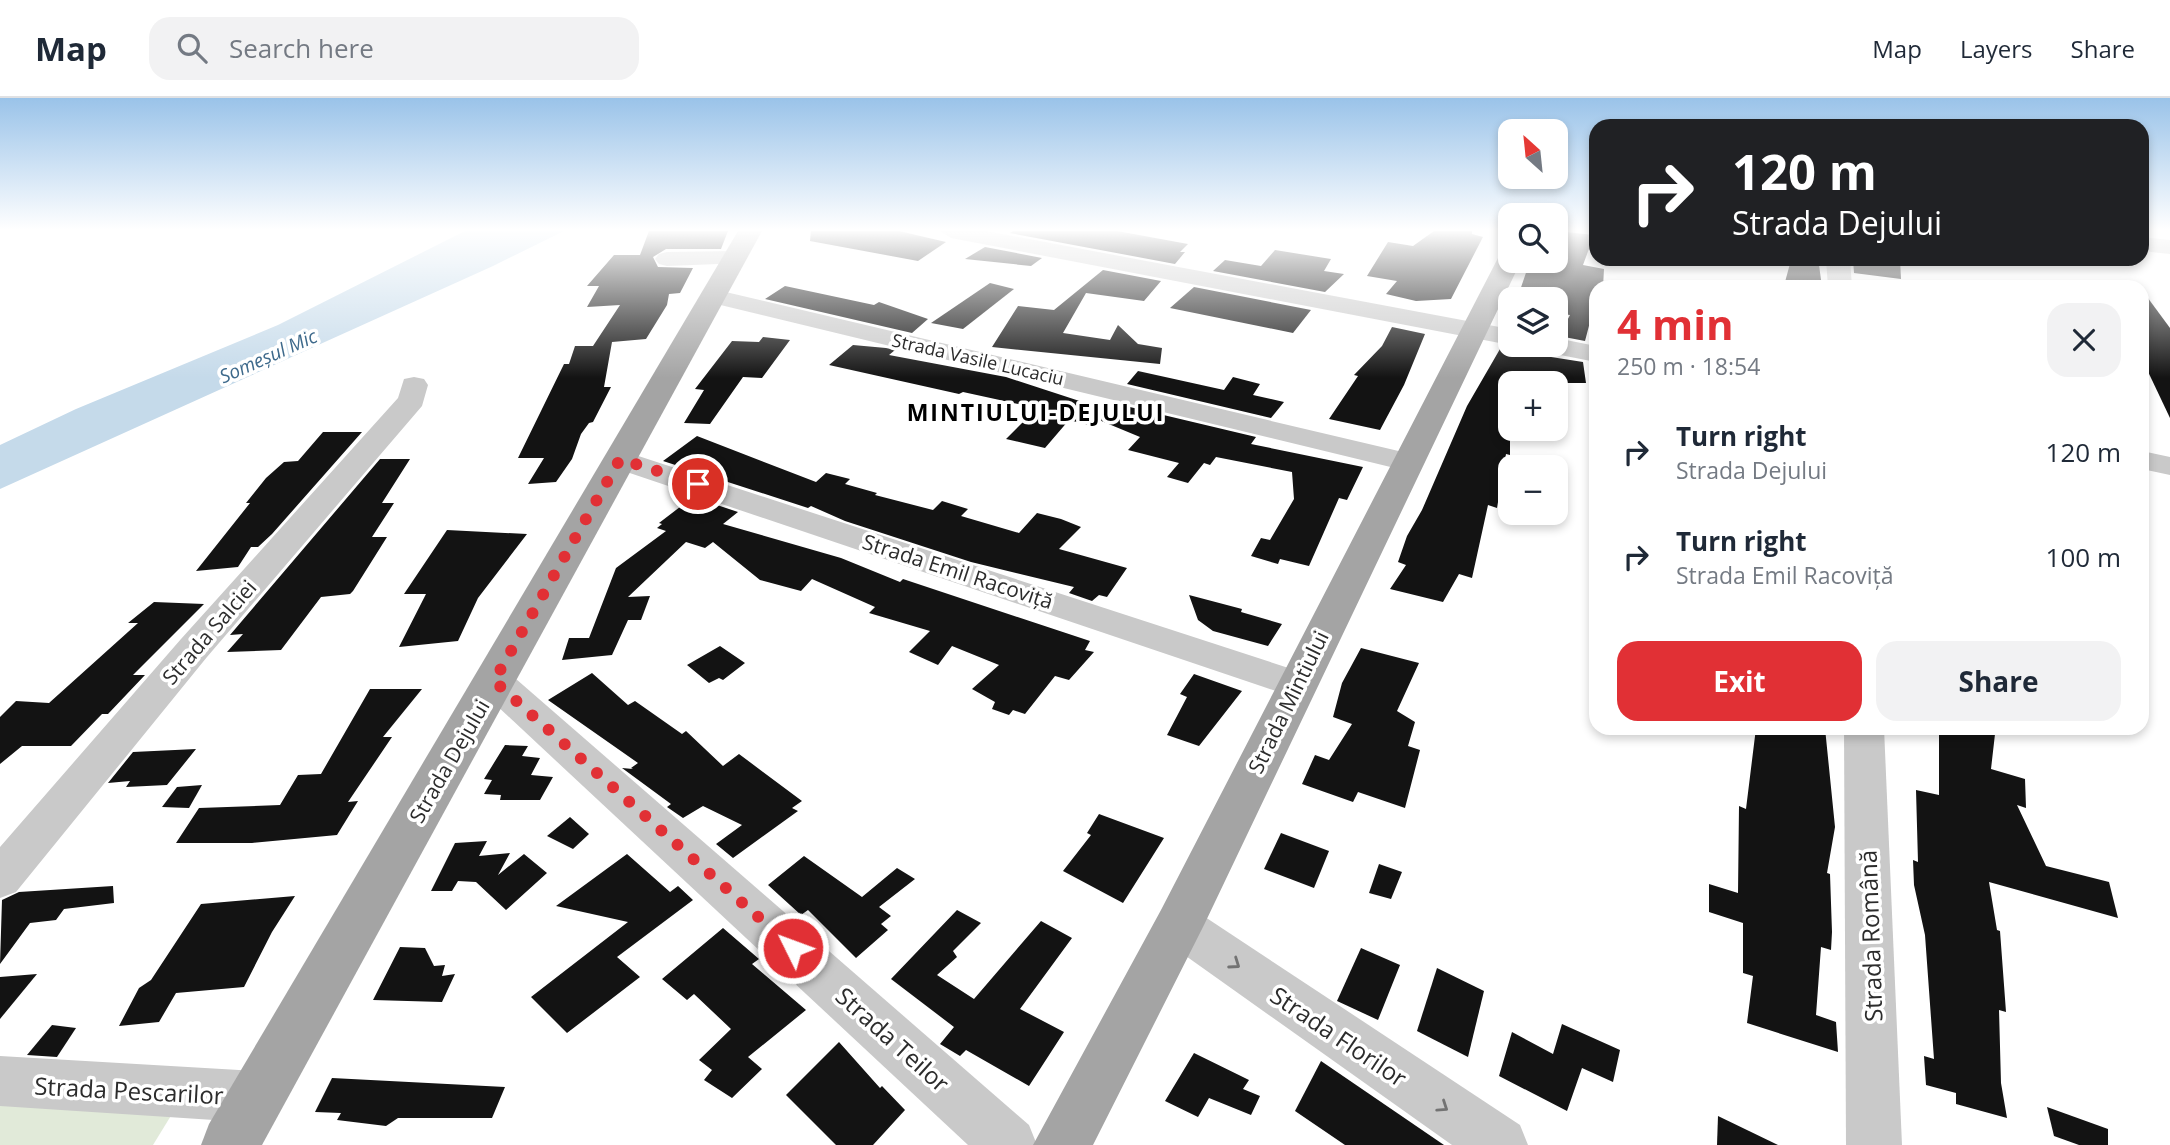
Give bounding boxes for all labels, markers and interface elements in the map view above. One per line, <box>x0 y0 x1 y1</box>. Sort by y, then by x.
search box <box>149 17 639 80</box>
text: Map <box>35 26 107 71</box>
icon: search <box>173 29 211 67</box>
text: Search here <box>229 30 374 66</box>
text: Map <box>1872 32 1922 65</box>
text: Layers <box>1960 32 2033 65</box>
text: Share <box>2071 32 2135 65</box>
north arrow <box>1498 119 1568 189</box>
map controls <box>1498 119 1568 525</box>
text: 120 m <box>1732 138 1877 204</box>
icon: right <box>1617 147 1708 238</box>
text: Strada Dejului <box>1732 201 1942 244</box>
button: search <box>1498 203 1568 273</box>
button: layers <box>1498 287 1568 357</box>
text: 4 min <box>1617 295 1734 352</box>
button: close <box>2047 303 2121 377</box>
water label: Someșul Mic <box>215 323 321 389</box>
street label: Strada Vasile Lucaciu <box>890 328 1066 390</box>
text: 250 m · 18:54 <box>1617 350 1760 382</box>
button: + <box>1498 371 1568 441</box>
district label: MINTIULUI-DEJULUI <box>907 396 1165 428</box>
text: Turn right <box>1676 418 1807 454</box>
icon: right <box>1617 433 1655 471</box>
text: 120 m <box>2046 434 2121 470</box>
pin <box>668 454 728 514</box>
text: Strada Dejului <box>1676 454 1827 486</box>
button: − <box>1498 455 1568 525</box>
icon: arrive <box>679 465 717 503</box>
text: Turn right <box>1676 523 1807 559</box>
street label: Strada Emil Racoviță <box>859 527 1057 615</box>
icon: right <box>1617 538 1655 576</box>
text: 100 m <box>2046 539 2121 575</box>
text: Strada Emil Racoviță <box>1676 559 1894 591</box>
street label: Strada Salciei <box>156 574 262 690</box>
street label: Strada Mintiului <box>1241 626 1335 778</box>
button: Exit <box>1617 641 1862 721</box>
button: Share <box>1876 641 2121 721</box>
street label: Strada Dejului <box>402 694 496 828</box>
street label: Strada Română <box>1851 849 1889 1023</box>
position arrow <box>756 911 830 985</box>
one-way arrow <box>1227 956 1240 968</box>
street label: Strada Florilor <box>1264 978 1414 1094</box>
street label: Strada Teilor <box>829 979 957 1099</box>
street label: Strada Pescarilor <box>34 1069 225 1111</box>
one-way arrow <box>1435 1099 1448 1111</box>

